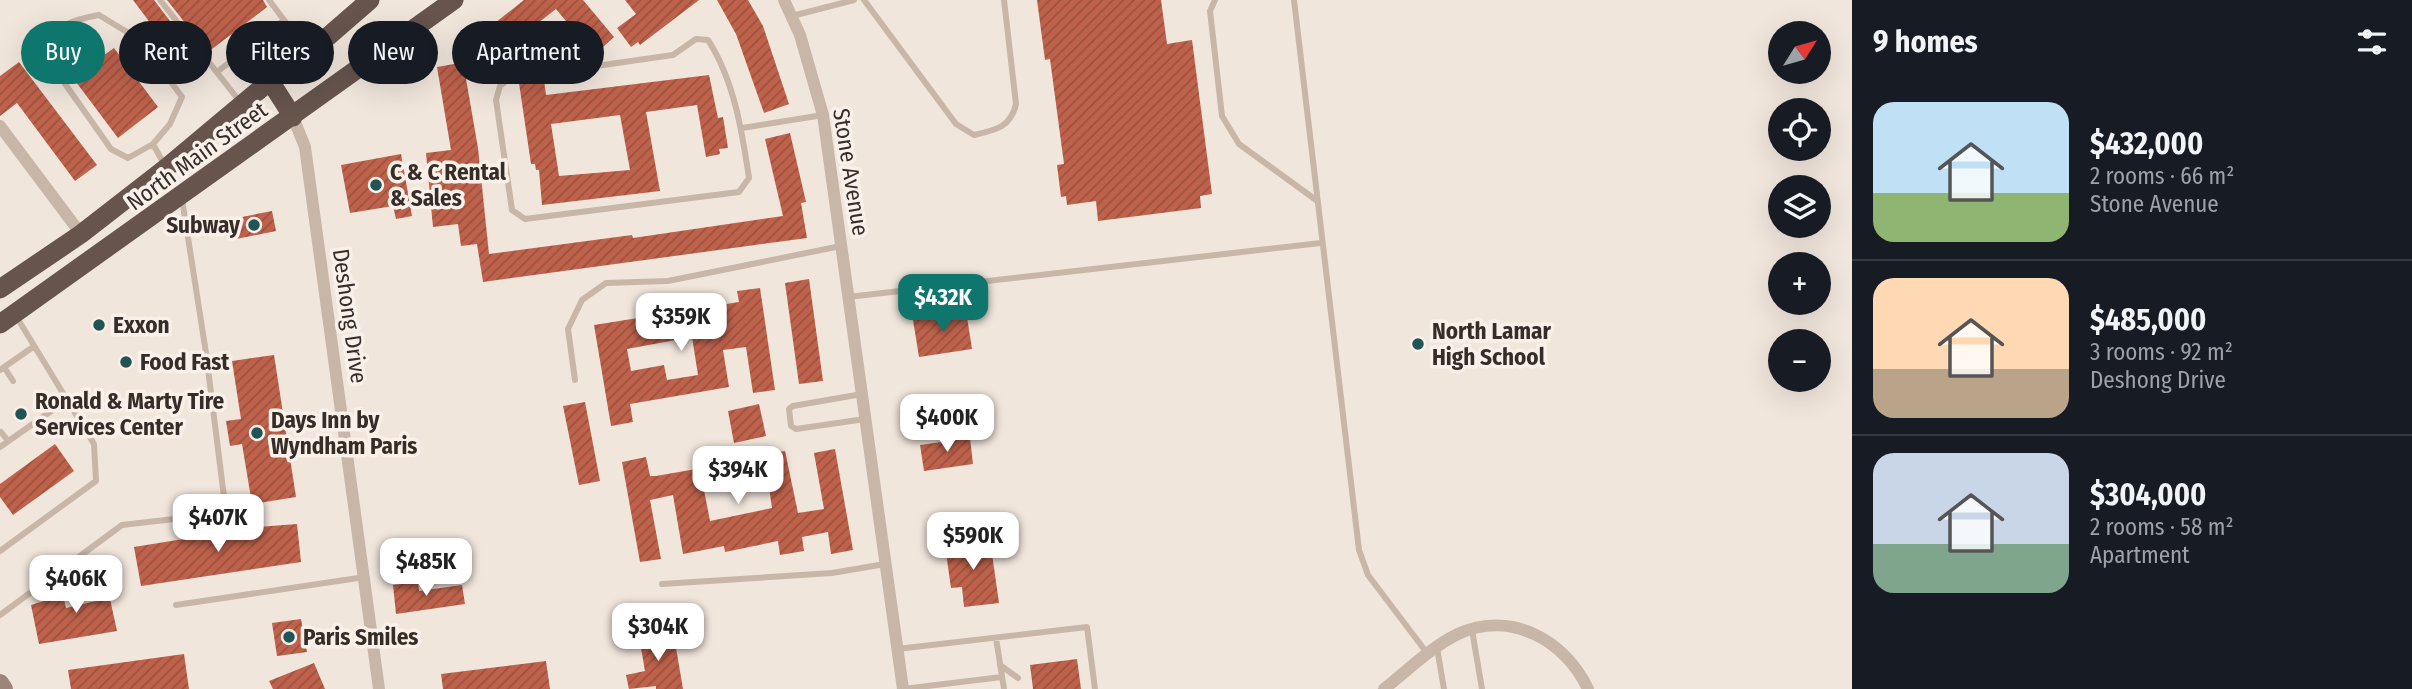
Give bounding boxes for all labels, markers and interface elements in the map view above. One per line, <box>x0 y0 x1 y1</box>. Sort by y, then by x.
chip: Buy <box>21 21 105 84</box>
chip: Rent <box>119 21 212 84</box>
chip: Filters <box>226 21 334 84</box>
chip: New <box>348 21 438 84</box>
chip: Apartment <box>452 21 604 84</box>
north arrow <box>1768 21 1830 84</box>
map controls <box>1768 21 1831 392</box>
icon: filters <box>2353 23 2391 61</box>
text: 9 homes <box>1873 24 1978 60</box>
street label: North Main Street <box>121 95 273 216</box>
button: locate <box>1768 98 1831 161</box>
street label: Stone Avenue <box>827 106 875 238</box>
text: $432,000 <box>2090 126 2203 162</box>
icon: home <box>1929 130 2013 214</box>
place label: C & C Rental & Sales <box>390 158 507 212</box>
text: 2 rooms · 66 m² <box>2090 162 2234 190</box>
button: layers <box>1768 175 1831 238</box>
marker: C & C Rental & Sales <box>368 177 384 193</box>
text: Stone Avenue <box>2090 190 2219 218</box>
place label: Subway <box>166 211 241 239</box>
marker: Subway <box>246 217 262 233</box>
street label: Deshong Drive <box>327 247 373 385</box>
button: + <box>1768 252 1831 315</box>
pin: $432K <box>894 274 992 334</box>
text: $432K <box>914 283 972 311</box>
pin: $359K <box>632 294 730 353</box>
text: $359K <box>652 302 710 330</box>
text: $485,000 <box>2090 302 2206 338</box>
icon: home <box>1929 306 2013 390</box>
place label: Exxon <box>113 311 170 339</box>
marker: Exxon <box>91 317 107 333</box>
place label: North Lamar High School <box>1432 317 1551 371</box>
button: − <box>1768 329 1831 392</box>
marker: North Lamar High School <box>1410 336 1426 352</box>
text: 3 rooms · 92 m² <box>2090 338 2233 366</box>
place label: Food Fast <box>140 348 230 376</box>
marker: Food Fast <box>118 354 134 370</box>
text: Deshong Drive <box>2090 366 2226 394</box>
place label: Ronald & Marty Tire Services Center <box>35 387 224 441</box>
pin: $400K <box>898 394 996 454</box>
text: $400K <box>916 403 978 431</box>
marker: Ronald & Marty Tire Services Center <box>13 406 29 422</box>
place label: Days Inn by Wyndham Paris <box>271 406 417 460</box>
marker: Days Inn by Wyndham Paris <box>249 425 265 441</box>
pin: $394K <box>689 447 787 506</box>
text: $394K <box>708 455 768 483</box>
text: $304,000 <box>2090 477 2206 513</box>
icon: home <box>1929 481 2013 565</box>
pin: $407K <box>169 494 267 554</box>
text: $407K <box>189 503 247 531</box>
pin: $590K <box>924 512 1022 572</box>
text: 2 rooms · 58 m² <box>2090 513 2234 541</box>
text: $590K <box>943 521 1003 549</box>
pin: $485K <box>377 538 475 598</box>
text: Apartment <box>2090 541 2190 569</box>
text: $485K <box>396 547 456 575</box>
pin: $406K <box>27 556 125 615</box>
text: $406K <box>45 564 107 592</box>
pin: $304K <box>609 604 707 663</box>
text: $304K <box>628 612 688 640</box>
place label: Paris Smiles <box>303 623 418 651</box>
marker: Paris Smiles <box>281 629 297 645</box>

